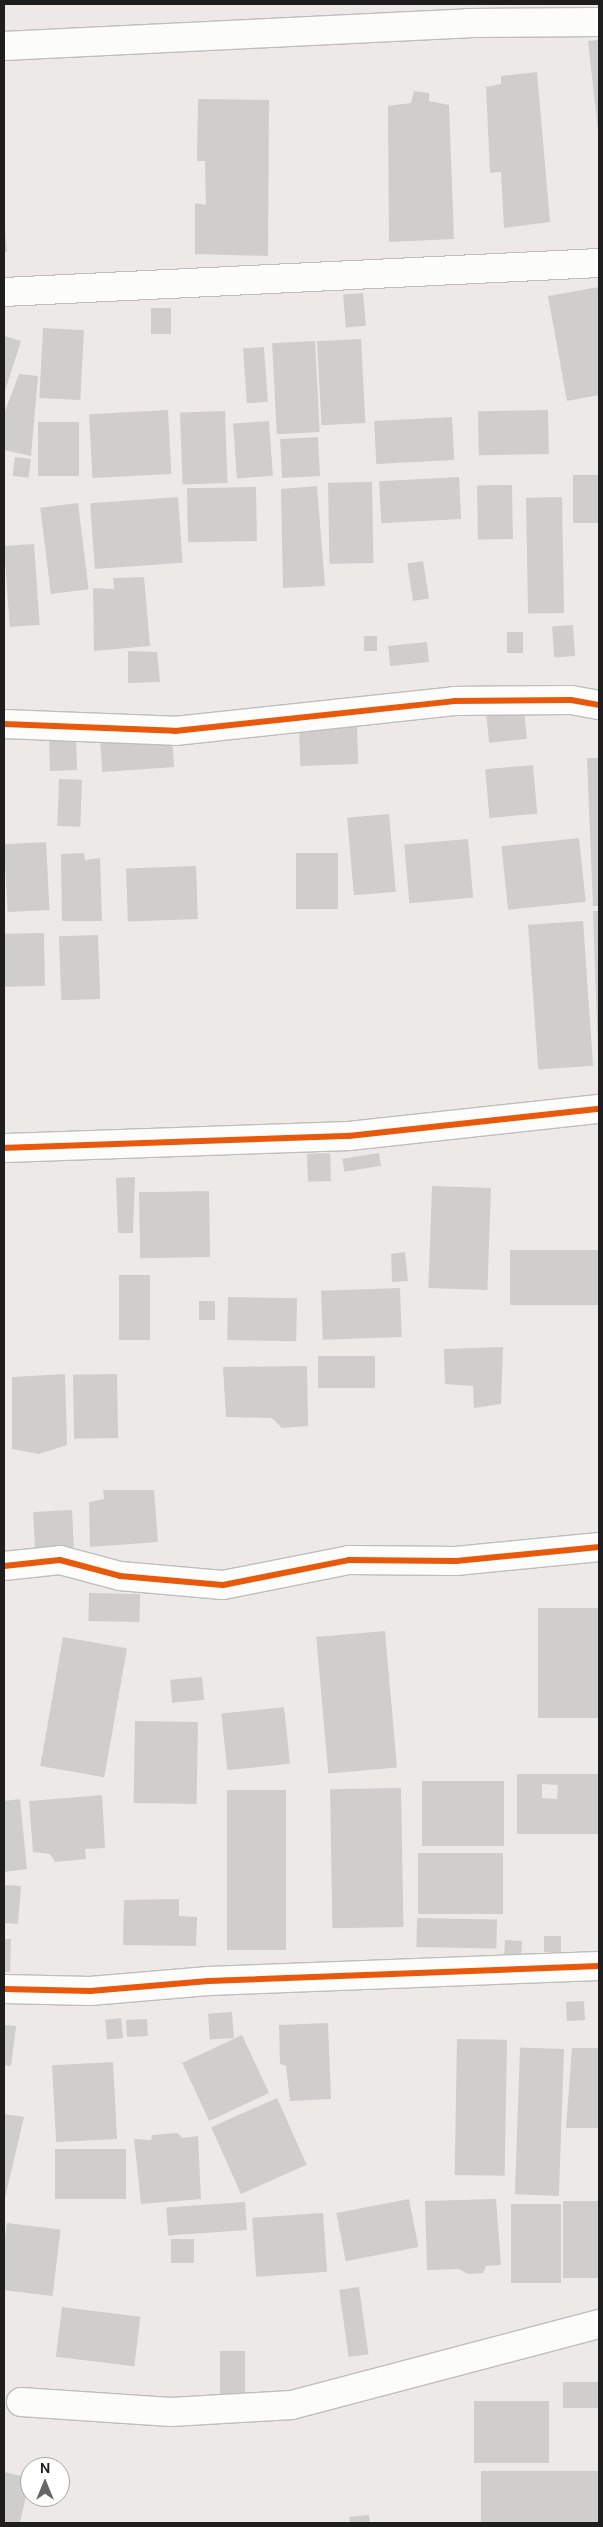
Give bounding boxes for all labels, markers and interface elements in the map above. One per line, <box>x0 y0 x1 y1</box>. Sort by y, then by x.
north arrow <box>20 2457 70 2507</box>
text: N <box>40 2459 50 2477</box>

